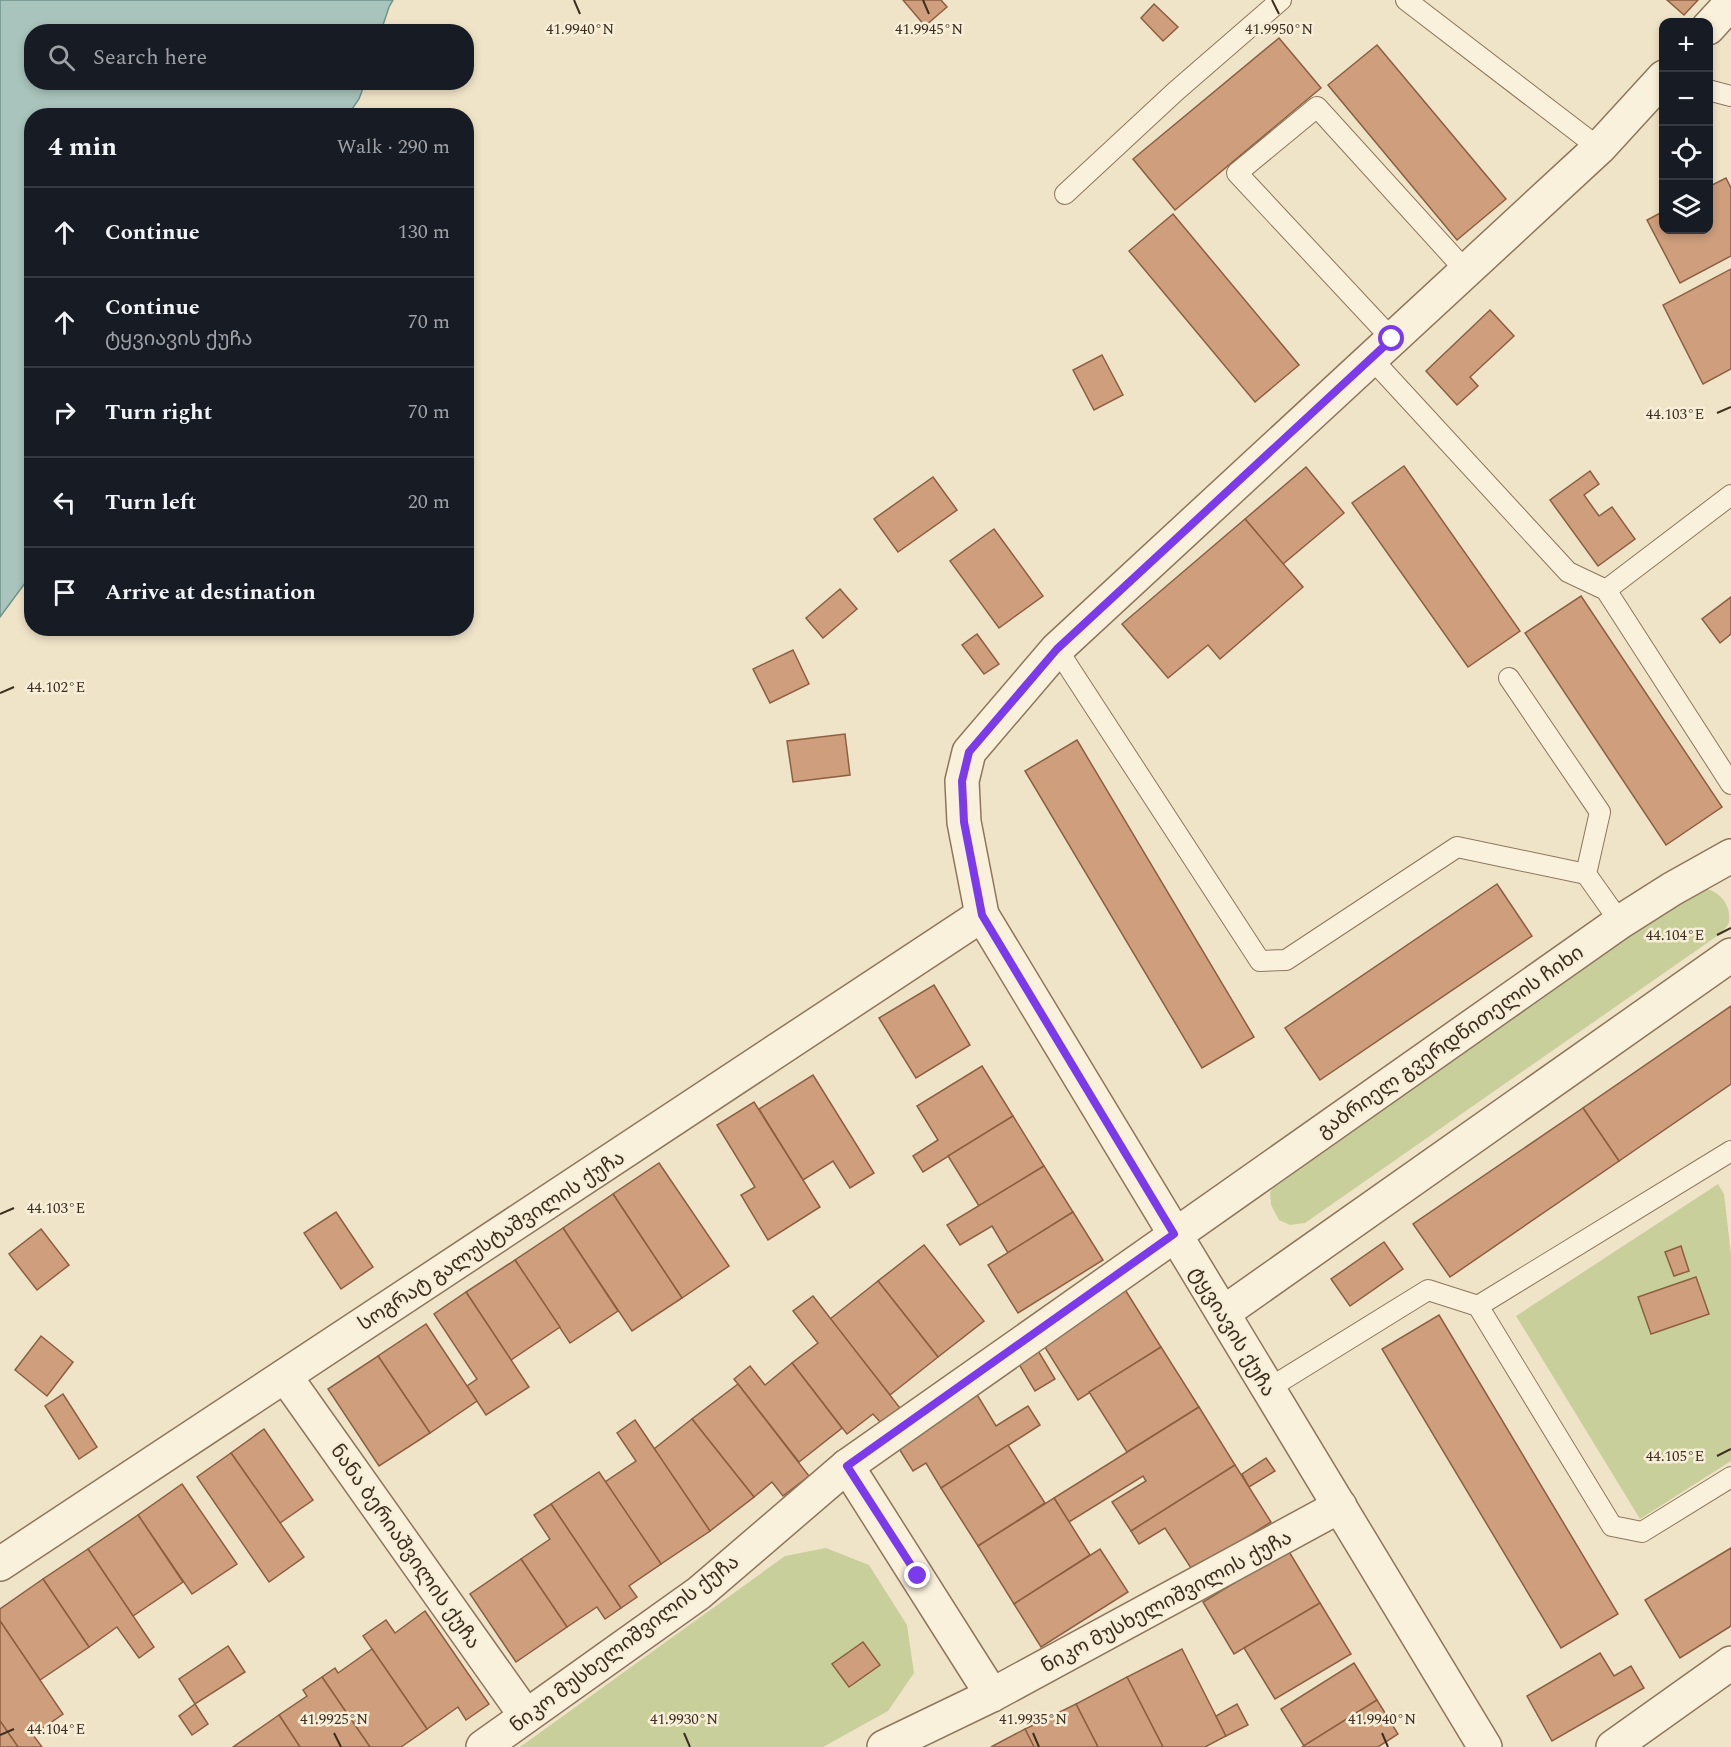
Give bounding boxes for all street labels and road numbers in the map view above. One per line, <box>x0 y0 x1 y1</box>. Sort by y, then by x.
street label: გაბრიელ გვერდწითელის ჩიხი <box>1311 938 1590 1146</box>
street label: სოგრატ გალუსტაშვილის ქუჩა <box>352 1143 631 1339</box>
street label: ტყვიავის ქუჩა <box>1181 1261 1283 1402</box>
street label: ნანა ბერიაშვილის ქუჩა <box>323 1438 488 1656</box>
street label: ნიკო მუსხელიშვილის ქუჩა <box>1036 1523 1297 1681</box>
street label: ნიკო მუსხელიშვილის ქუჩა <box>503 1547 746 1740</box>

